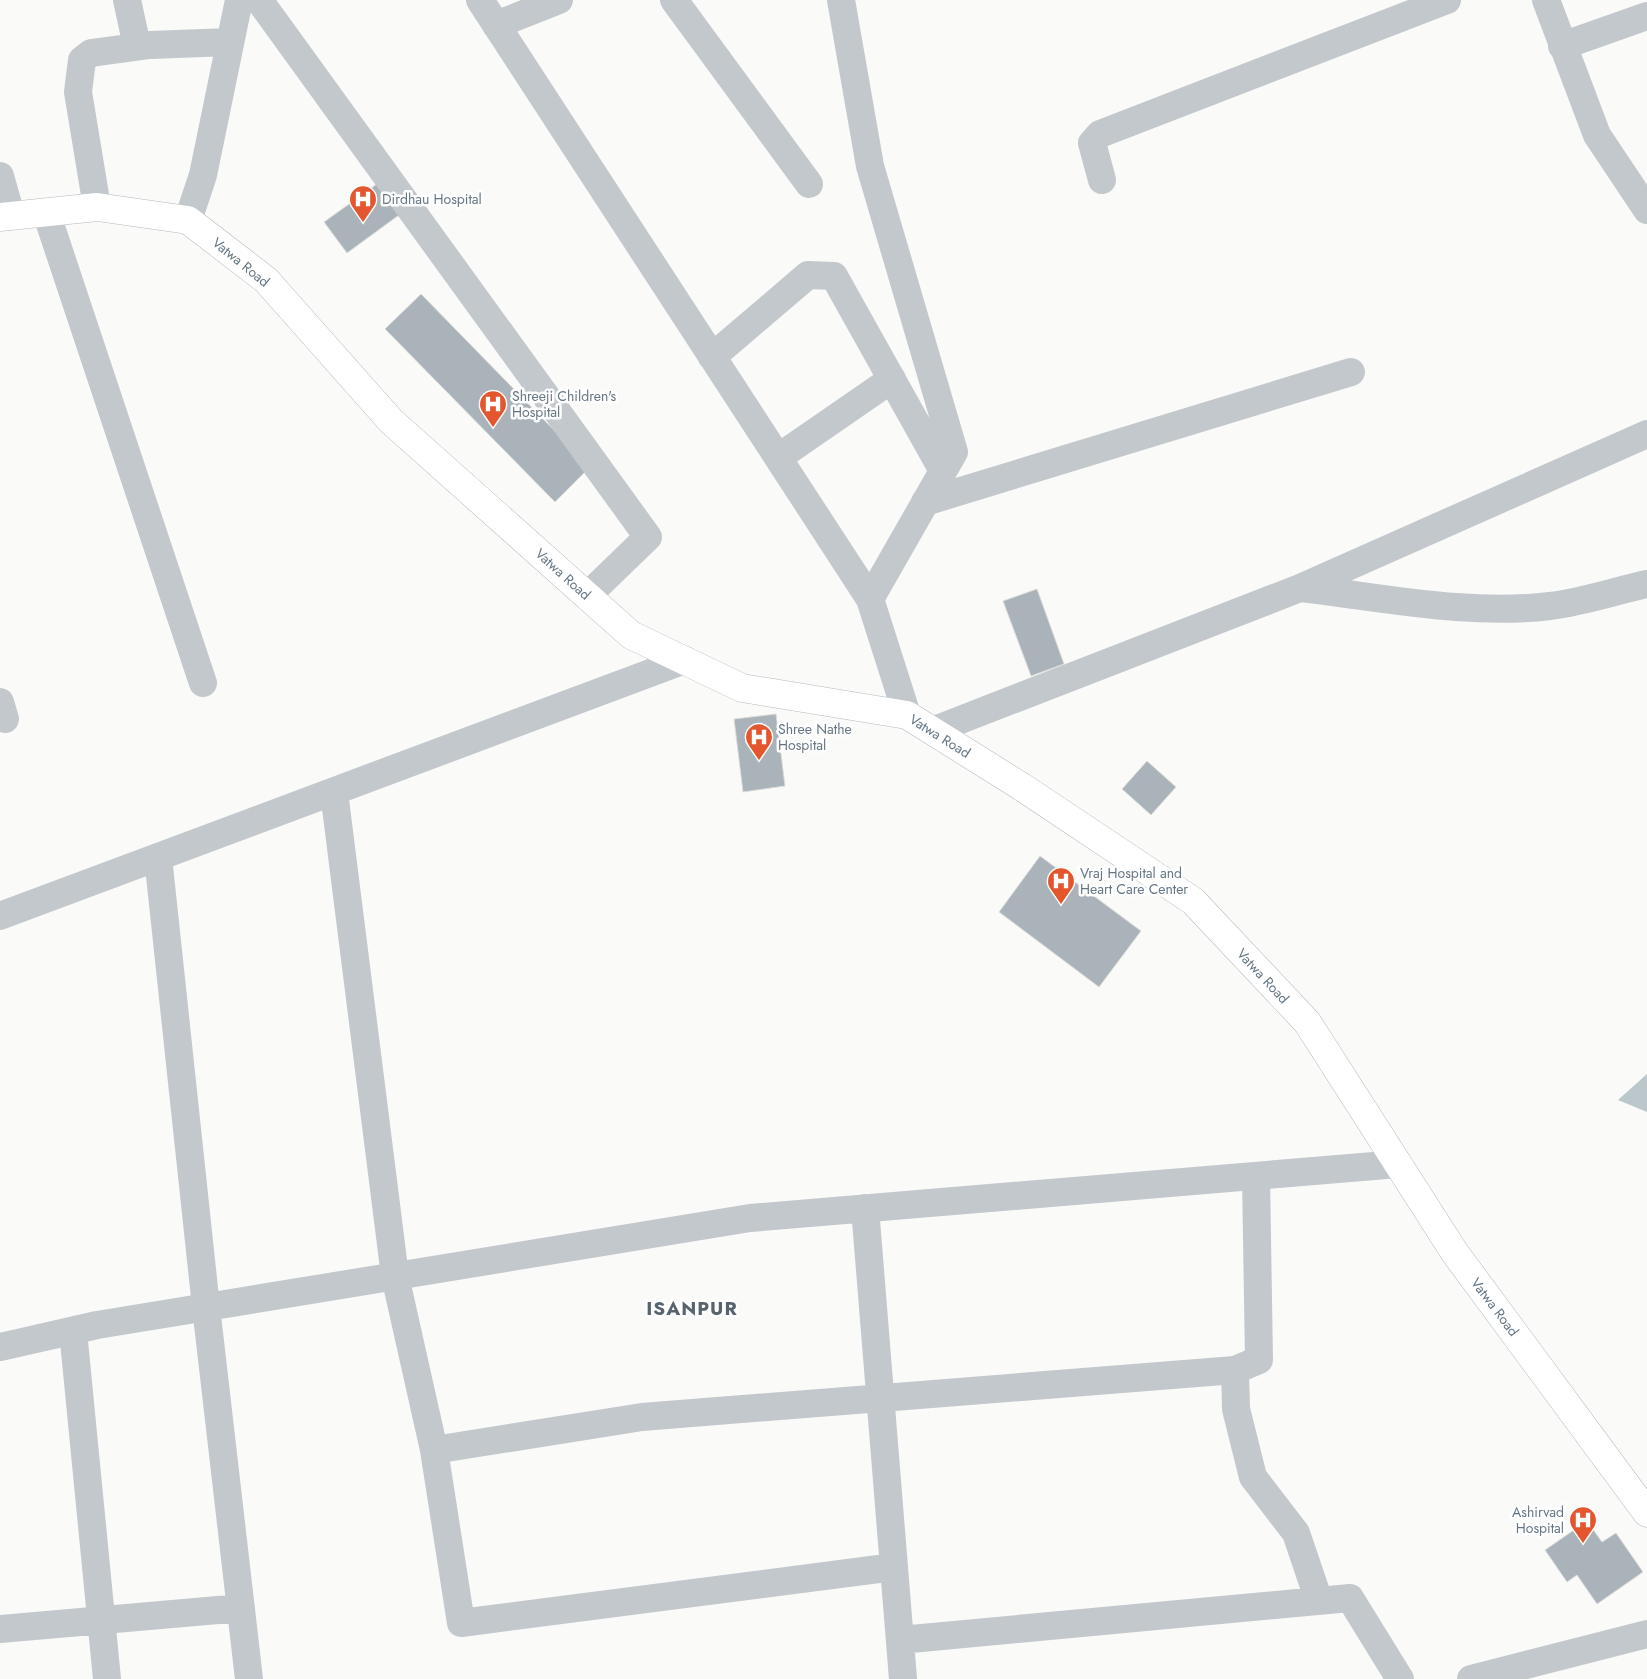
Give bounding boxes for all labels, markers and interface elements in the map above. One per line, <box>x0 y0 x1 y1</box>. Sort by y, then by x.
hospital icon: Dirdhau Hospital <box>348 184 378 223</box>
place label: Dirdhau Hospital <box>382 189 482 209</box>
street label: Vatwa Road <box>208 233 274 291</box>
place label: Shreeji Children's Hospital <box>512 386 616 422</box>
hospital icon: Shreeji Children's Hospital <box>478 389 508 428</box>
street label: Vatwa Road <box>531 544 595 604</box>
street label: Vatwa Road <box>906 709 974 763</box>
place label: Shree Nathe Hospital <box>778 719 852 755</box>
hospital icon: Shree Nathe Hospital <box>744 722 774 761</box>
place label: Vraj Hospital and Heart Care Center <box>1080 863 1188 899</box>
hospital icon: Vraj Hospital and Heart Care Center <box>1046 866 1076 905</box>
street label: Vatwa Road <box>1232 944 1294 1008</box>
street label: Vatwa Road <box>1466 1274 1524 1340</box>
district label: ISANPUR <box>646 1295 738 1322</box>
place label: Ashirvad Hospital <box>1512 1502 1564 1538</box>
hospital icon: Ashirvad Hospital <box>1568 1505 1598 1544</box>

